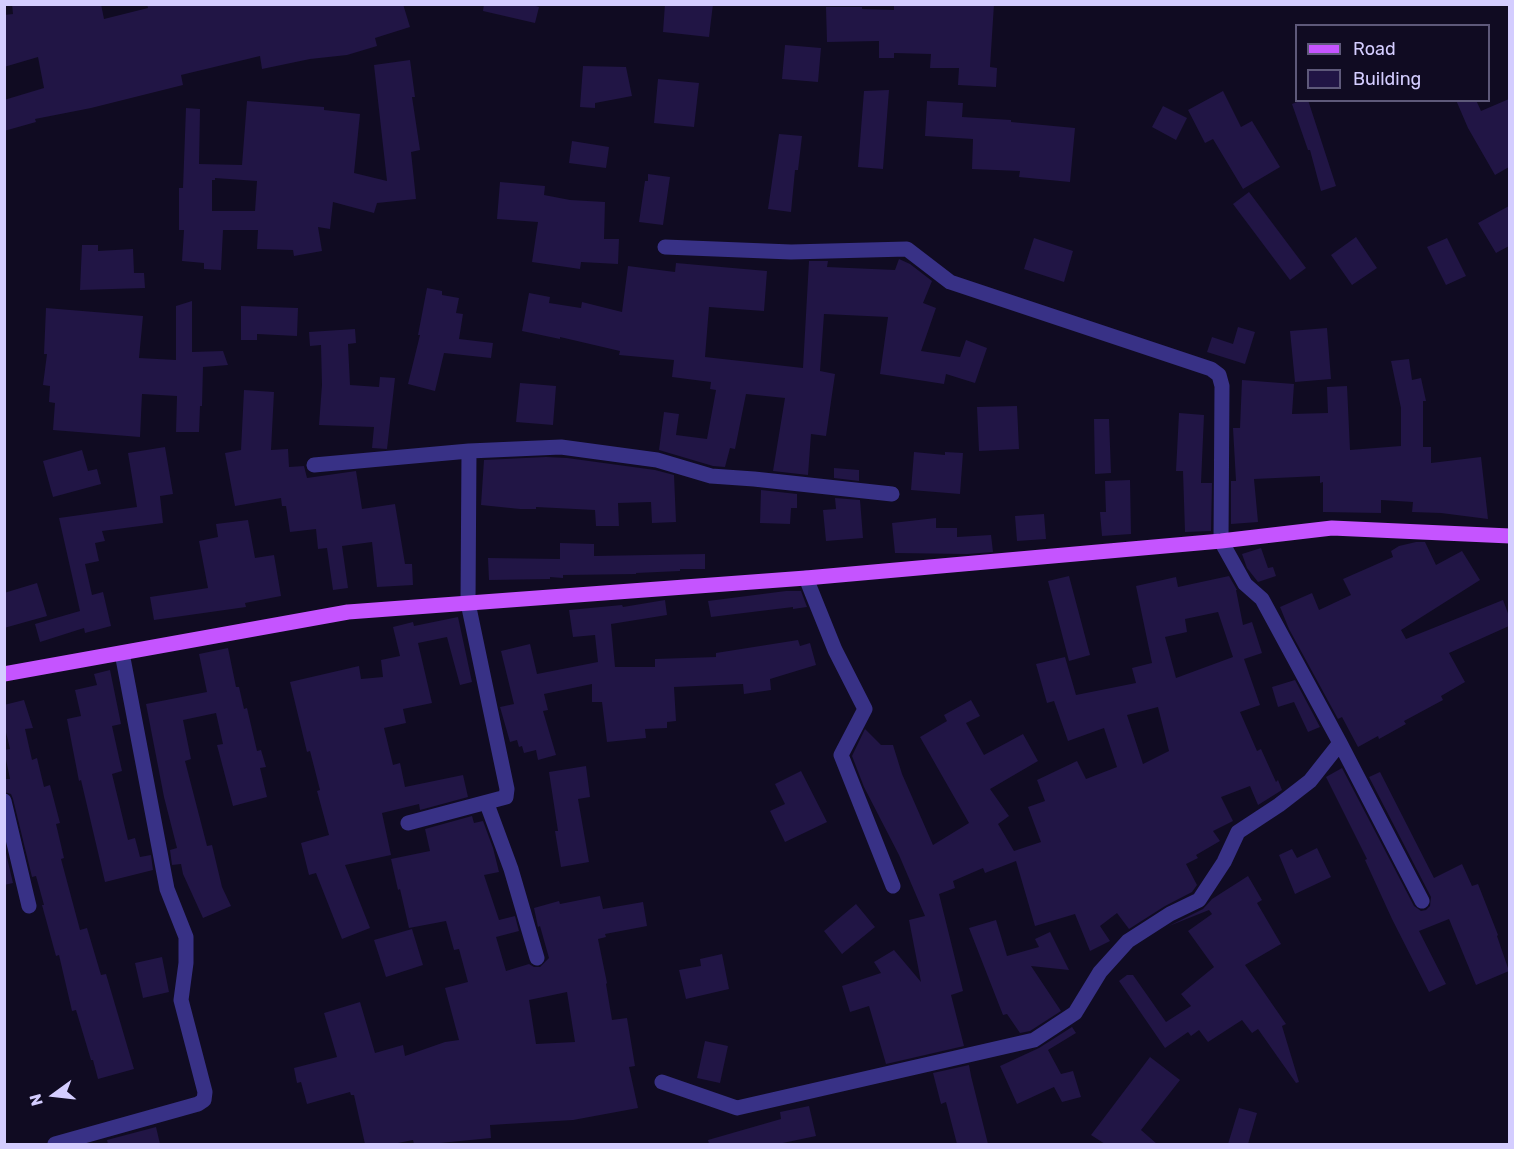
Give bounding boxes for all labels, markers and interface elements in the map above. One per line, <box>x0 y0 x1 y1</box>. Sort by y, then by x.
legend <box>1295 24 1490 102</box>
text: Road <box>1353 38 1396 60</box>
text: Building <box>1353 68 1421 90</box>
north arrow <box>24 1065 84 1125</box>
text: N <box>25 1092 47 1108</box>

